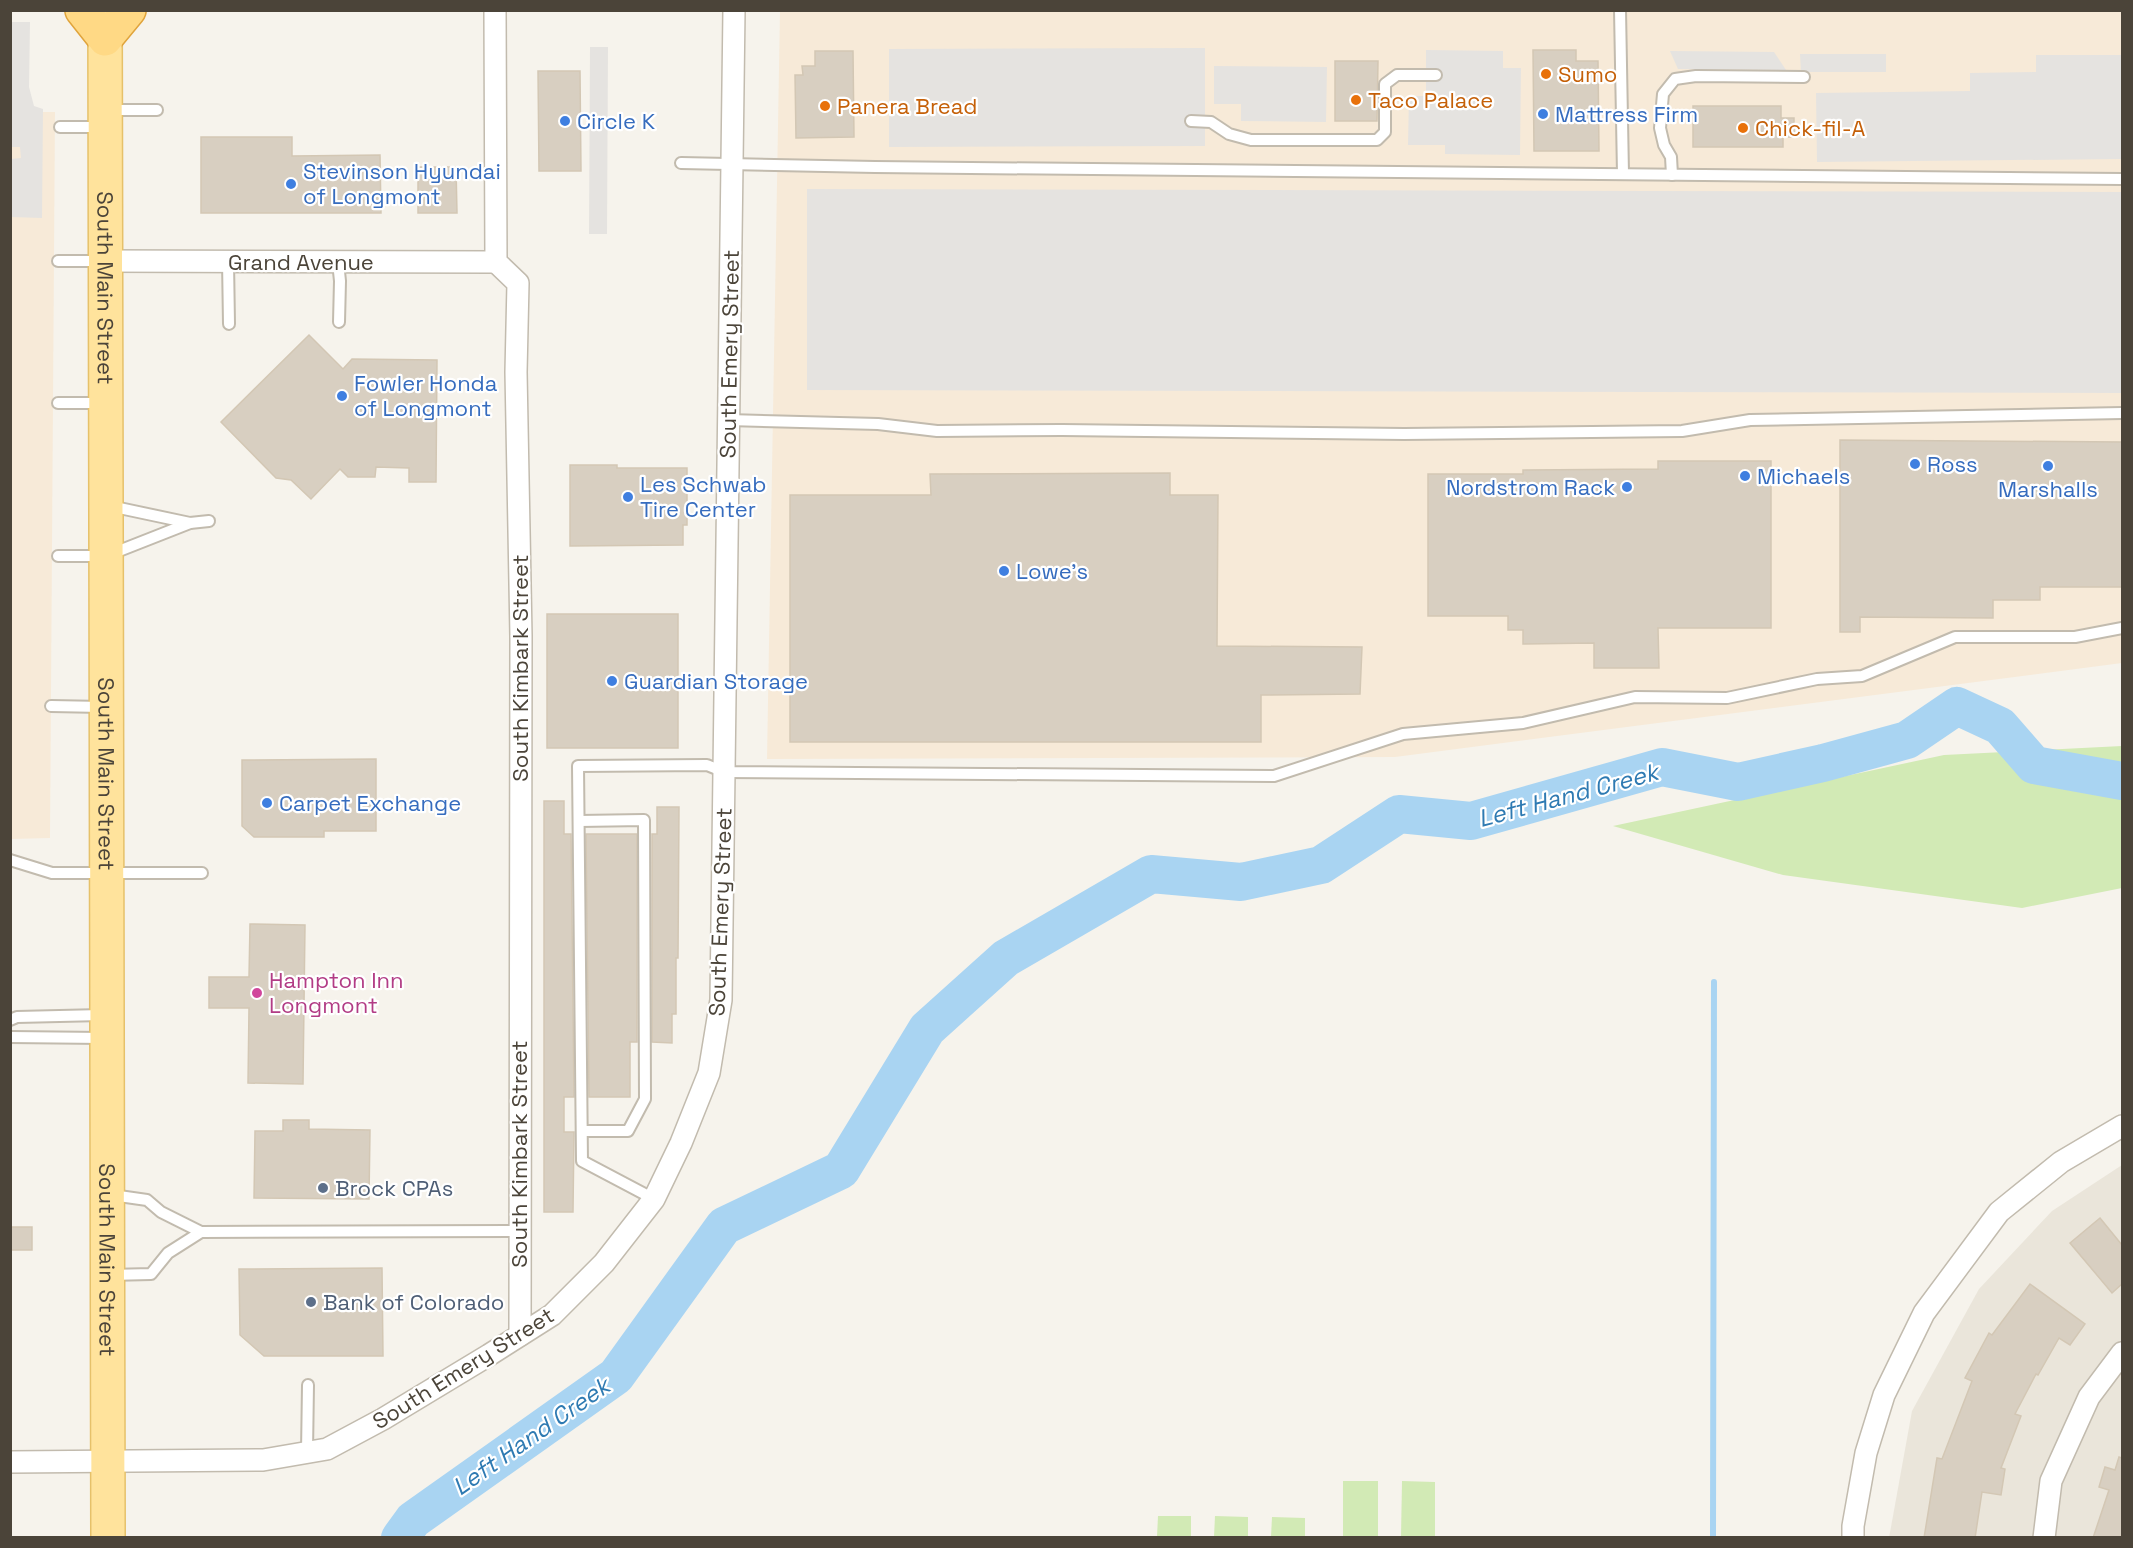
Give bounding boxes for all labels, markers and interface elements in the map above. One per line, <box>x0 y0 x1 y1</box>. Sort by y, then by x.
place label: Sumo <box>1558 60 1617 88</box>
marker: Sumo <box>1539 67 1553 81</box>
place label: Taco Palace <box>1368 86 1493 114</box>
place label: Panera Bread <box>837 92 977 120</box>
marker: Taco Palace <box>1349 93 1363 107</box>
marker: Panera Bread <box>818 99 832 113</box>
place label: Mattress Firm <box>1555 100 1698 128</box>
place label: Circle K <box>577 107 656 135</box>
marker: Mattress Firm <box>1536 107 1550 121</box>
marker: Circle K <box>558 114 572 128</box>
place label: Chick-fil-A <box>1755 114 1865 142</box>
marker: Chick-fil-A <box>1736 121 1750 135</box>
place label: Stevinson Hyundai of Longmont <box>303 157 501 210</box>
marker: Stevinson Hyundai of Longmont <box>284 177 298 191</box>
street label: South Main Street <box>91 191 120 385</box>
street label: Grand Avenue <box>228 248 374 276</box>
street label: South Emery Street <box>713 249 745 459</box>
place label: Fowler Honda of Longmont <box>354 369 498 422</box>
marker: Fowler Honda of Longmont <box>335 389 349 403</box>
place label: Ross <box>1927 450 1978 478</box>
marker: Ross <box>1908 457 1922 471</box>
marker: Marshalls <box>2041 459 2055 473</box>
place label: Michaels <box>1757 462 1850 490</box>
marker: Michaels <box>1738 469 1752 483</box>
place label: Les Schwab Tire Center <box>640 470 766 523</box>
place label: Nordstrom Rack <box>1446 473 1615 501</box>
place label: Marshalls <box>1998 475 2098 503</box>
marker: Nordstrom Rack <box>1620 480 1634 494</box>
marker: Les Schwab Tire Center <box>621 490 635 504</box>
street label: South Kimbark Street <box>506 554 534 782</box>
place label: Lowe's <box>1016 557 1088 585</box>
marker: Lowe's <box>997 564 1011 578</box>
place label: Guardian Storage <box>624 667 808 695</box>
marker: Guardian Storage <box>605 674 619 688</box>
street label: South Main Street <box>92 677 121 871</box>
water label: Left Hand Creek <box>1474 755 1665 834</box>
place label: Carpet Exchange <box>279 789 461 817</box>
marker: Carpet Exchange <box>260 796 274 810</box>
street label: South Emery Street <box>702 807 738 1017</box>
place label: Hampton Inn Longmont <box>269 966 404 1019</box>
marker: Hampton Inn Longmont <box>250 986 264 1000</box>
street label: South Kimbark Street <box>505 1040 533 1268</box>
street label: South Main Street <box>93 1163 122 1357</box>
place label: Brock CPAs <box>335 1174 453 1202</box>
marker: Brock CPAs <box>316 1181 330 1195</box>
place label: Bank of Colorado <box>323 1288 504 1316</box>
marker: Bank of Colorado <box>304 1295 318 1309</box>
street label: South Emery Street <box>367 1301 559 1435</box>
water label: Left Hand Creek <box>446 1368 618 1502</box>

